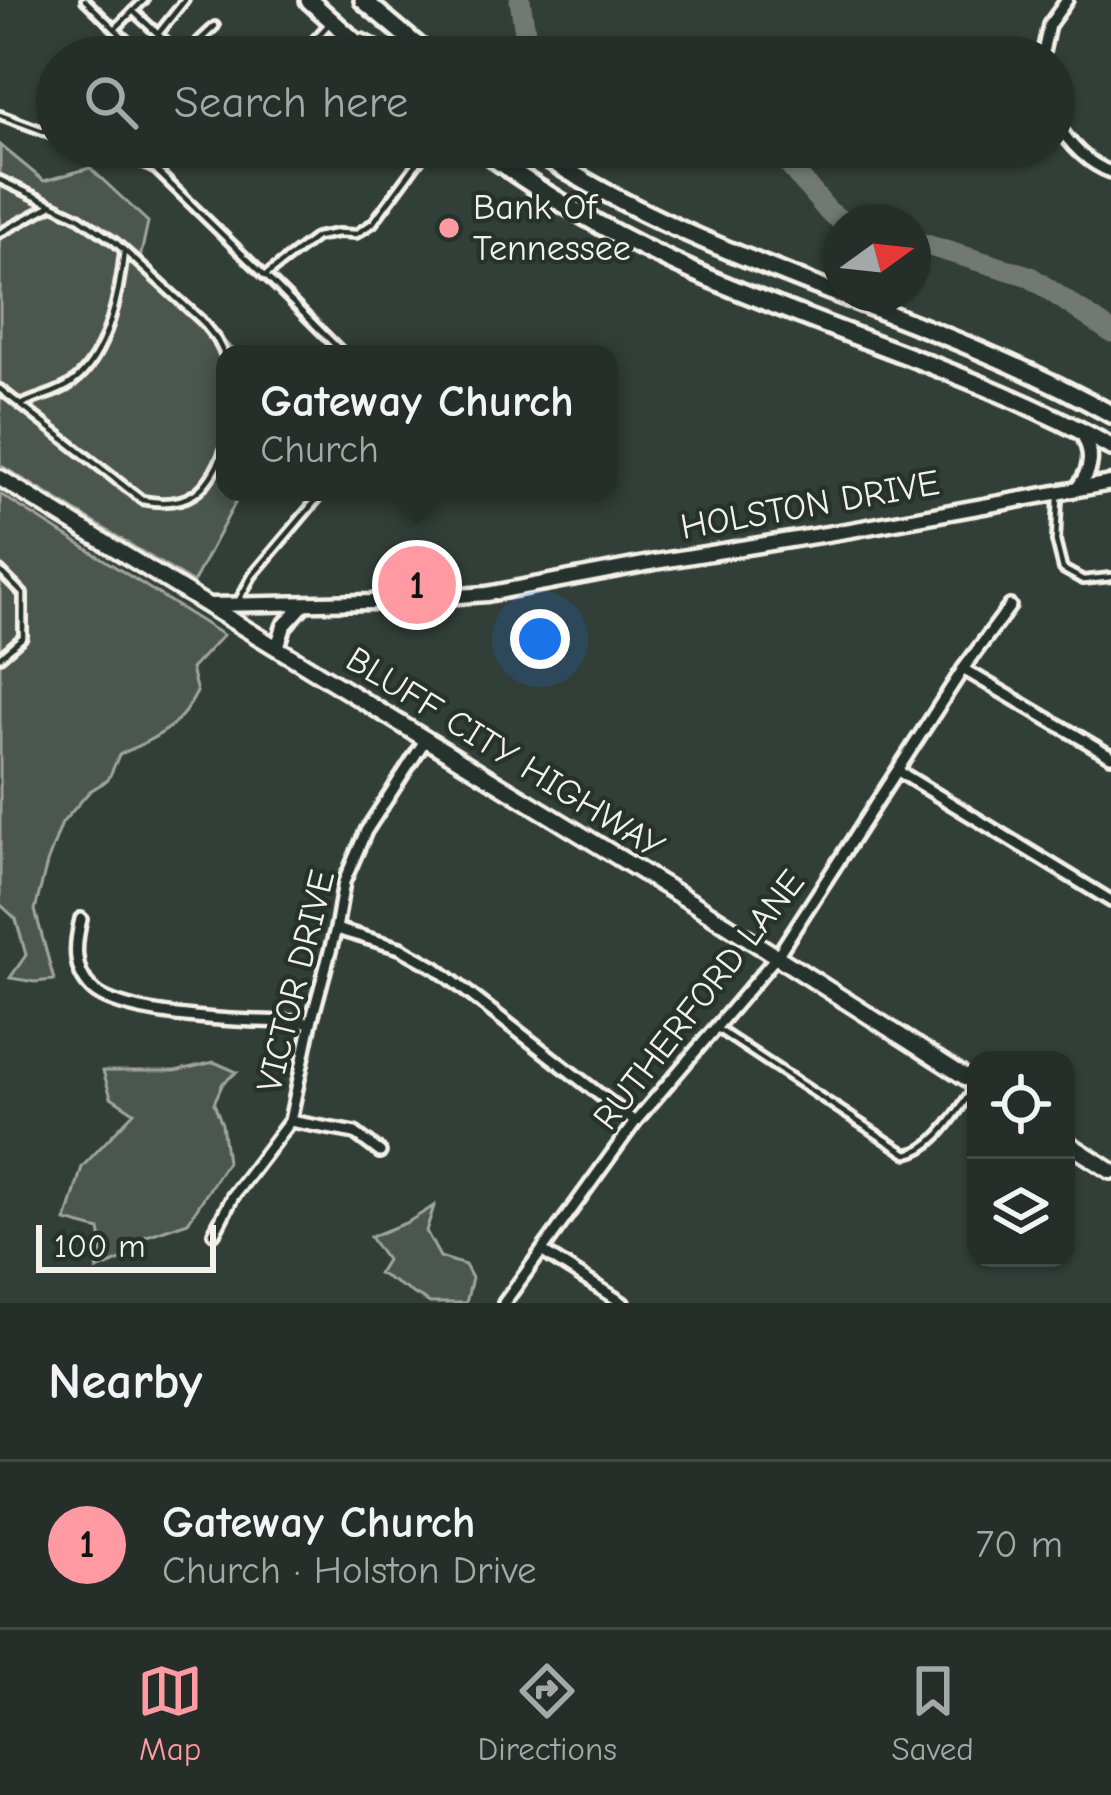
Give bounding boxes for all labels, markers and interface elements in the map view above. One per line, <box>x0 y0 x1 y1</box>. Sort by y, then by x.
search box <box>36 36 1075 168</box>
icon: search <box>78 69 144 135</box>
text: Search here <box>174 76 408 128</box>
place label: Bank Of Tennessee <box>473 187 631 269</box>
north arrow <box>823 204 931 312</box>
marker: Bank Of Tennessee <box>436 215 462 241</box>
popup <box>216 345 618 501</box>
text: Gateway Church <box>260 375 574 427</box>
text: Church <box>260 427 379 472</box>
street label: HOLSTON DRIVE <box>677 462 943 548</box>
pin: 1 <box>378 540 456 630</box>
your location <box>510 609 570 669</box>
street label: BLUFF CITY HIGHWAY <box>339 639 672 868</box>
street label: RUTHERFORD LANE <box>585 862 813 1138</box>
street label: VICTOR DRIVE <box>249 866 343 1096</box>
map controls <box>967 1051 1075 1267</box>
button: locate <box>967 1051 1075 1159</box>
button: layers <box>967 1159 1075 1267</box>
scale bar <box>36 1219 216 1272</box>
text: 100 m <box>54 1227 146 1265</box>
text: Nearby <box>48 1352 202 1411</box>
text: Gateway Church <box>162 1496 476 1548</box>
text: 1 <box>79 1522 95 1567</box>
text: 70 m <box>976 1522 1063 1567</box>
text: Church · Holston Drive <box>162 1548 536 1593</box>
tab: Map <box>137 1658 203 1768</box>
tab: Directions <box>478 1658 617 1768</box>
tab: Saved <box>891 1658 974 1768</box>

